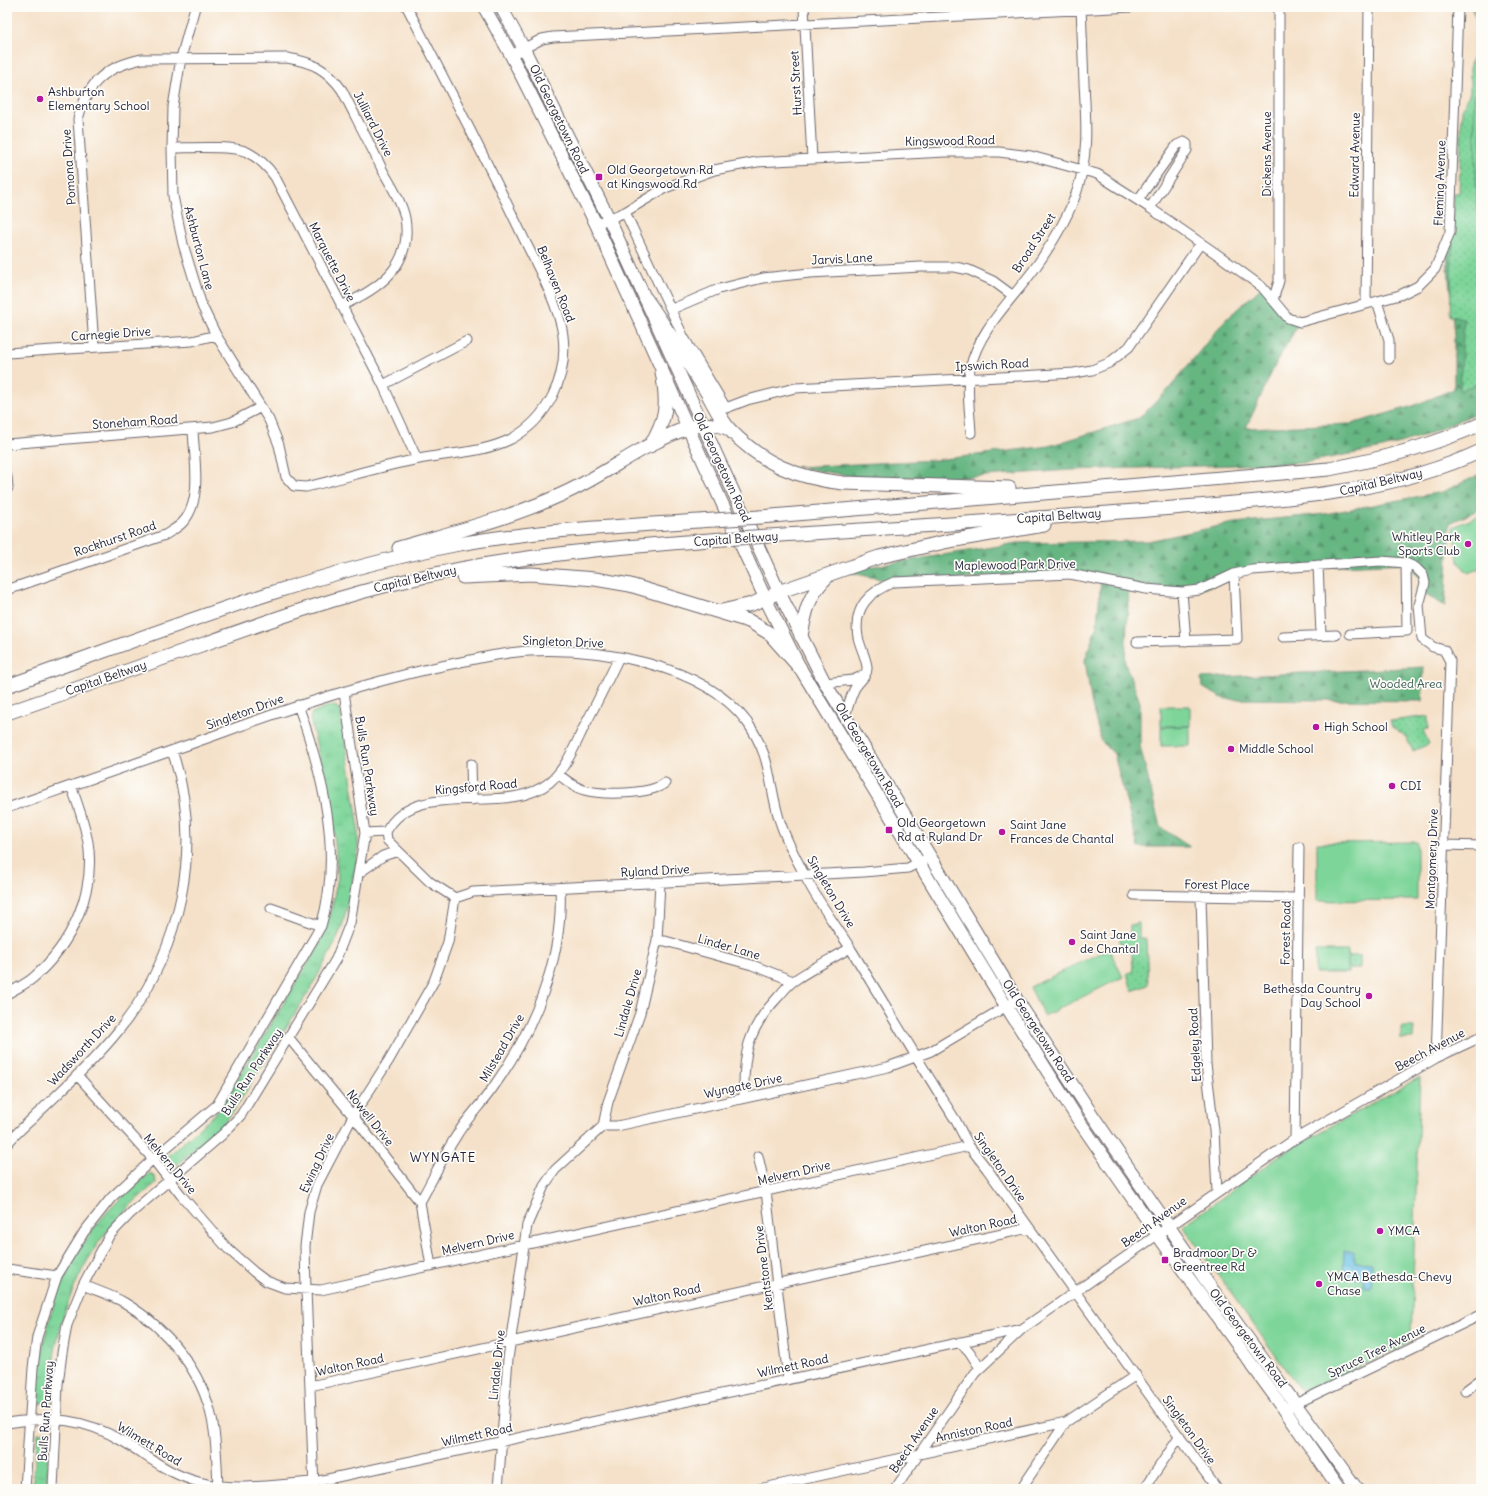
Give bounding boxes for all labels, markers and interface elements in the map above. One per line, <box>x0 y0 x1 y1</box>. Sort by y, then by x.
street label: Hurst Street <box>786 50 805 116</box>
street label: Old Georgetown Road <box>526 62 592 176</box>
place label: Ashburton Elementary School <box>48 84 149 113</box>
street label: Julliard Drive <box>351 89 396 159</box>
marker: Ashburton Elementary School <box>35 94 45 104</box>
street label: Dickens Avenue <box>1259 111 1274 197</box>
street label: Edward Avenue <box>1346 112 1363 198</box>
street label: Pomona Drive <box>58 129 79 205</box>
street label: Kingswood Road <box>905 132 995 149</box>
street label: Fleming Avenue <box>1431 140 1448 226</box>
place label: Old Georgetown Rd at Kingswood Rd <box>607 162 713 191</box>
marker: Old Georgetown Rd at Kingswood Rd <box>594 172 604 182</box>
street label: Ashburton Lane <box>181 204 218 291</box>
street label: Broad Street <box>1009 210 1058 275</box>
street label: Marquette Drive <box>306 220 359 304</box>
street label: Belhaven Road <box>534 243 579 324</box>
street label: Jarvis Lane <box>811 249 873 268</box>
street label: Carnegie Drive <box>71 323 151 344</box>
street label: Ipswich Road <box>955 355 1029 374</box>
street label: Old Georgetown Road <box>690 409 755 524</box>
street label: Stoneham Road <box>92 411 178 432</box>
street label: Capital Beltway <box>1338 465 1424 498</box>
street label: Capital Beltway <box>1016 505 1102 526</box>
street label: Rockhurst Road <box>72 517 158 560</box>
street label: Capital Beltway <box>693 528 779 549</box>
place label: Whitley Park Sports Club <box>1392 529 1460 558</box>
marker: Whitley Park Sports Club <box>1463 539 1473 549</box>
street label: Maplewood Park Drive <box>954 556 1076 573</box>
street label: Capital Beltway <box>372 562 458 595</box>
street label: Singleton Drive <box>522 633 604 650</box>
street label: Capital Beltway <box>63 657 148 698</box>
park label: Wooded Area <box>1370 676 1443 691</box>
street label: Singleton Drive <box>204 691 286 732</box>
street label: Old Georgetown Road <box>832 700 907 810</box>
street label: Bulls Run Parkway <box>352 715 383 817</box>
place label: High School <box>1324 719 1388 734</box>
marker: High School <box>1311 722 1321 732</box>
place label: Middle School <box>1239 741 1313 756</box>
marker: Middle School <box>1226 744 1236 754</box>
street label: Kingsford Road <box>434 775 518 798</box>
place label: CDI <box>1400 778 1421 793</box>
marker: CDI <box>1387 781 1397 791</box>
street label: Montgomery Drive <box>1422 808 1441 910</box>
place label: Old Georgetown Rd at Ryland Dr <box>897 815 986 844</box>
place label: Saint Jane Frances de Chantal <box>1010 817 1114 846</box>
marker: Old Georgetown Rd at Ryland Dr <box>884 825 894 835</box>
marker: Saint Jane Frances de Chantal <box>997 827 1007 837</box>
street label: Singleton Drive <box>804 853 859 930</box>
street label: Ryland Drive <box>620 861 690 880</box>
street label: Forest Place <box>1184 876 1250 893</box>
street label: Forest Road <box>1277 901 1294 965</box>
place label: Saint Jane de Chantal <box>1080 927 1138 956</box>
street label: Linder Lane <box>696 930 762 963</box>
marker: Saint Jane de Chantal <box>1067 937 1077 947</box>
street label: Lindale Drive <box>611 967 644 1039</box>
street label: Old Georgetown Road <box>999 976 1077 1085</box>
place label: Bethesda Country Day School <box>1263 981 1361 1010</box>
marker: Bethesda Country Day School <box>1364 991 1374 1001</box>
street label: Edgeley Road <box>1185 1008 1204 1082</box>
street label: Wadsworth Drive <box>44 1010 119 1089</box>
street label: Milstead Drive <box>476 1011 527 1084</box>
street label: Bulls Run Parkway <box>218 1025 285 1118</box>
street label: Beech Avenue <box>1392 1025 1467 1074</box>
street label: Wyngate Drive <box>702 1070 783 1101</box>
street label: Nowell Drive <box>344 1086 397 1149</box>
street label: Singleton Drive <box>971 1129 1030 1204</box>
street label: Melvern Drive <box>141 1130 200 1197</box>
street label: Ewing Drive <box>296 1131 337 1195</box>
district label: WYNGATE <box>410 1149 476 1166</box>
street label: Melvern Drive <box>756 1157 832 1188</box>
street label: Beech Avenue <box>1118 1193 1189 1250</box>
street label: Walton Road <box>948 1211 1018 1240</box>
place label: YMCA <box>1388 1223 1420 1238</box>
street label: Kentstone Drive <box>751 1225 776 1311</box>
marker: YMCA <box>1375 1226 1385 1236</box>
street label: Melvern Drive <box>440 1227 516 1258</box>
place label: Bradmoor Dr & Greentree Rd <box>1173 1245 1257 1274</box>
marker: Bradmoor Dr & Greentree Rd <box>1160 1255 1170 1265</box>
place label: YMCA Bethesda-Chevy Chase <box>1327 1269 1452 1298</box>
marker: YMCA Bethesda-Chevy Chase <box>1314 1279 1324 1289</box>
street label: Walton Road <box>632 1280 702 1309</box>
street label: Old Georgetown Road <box>1206 1285 1290 1390</box>
street label: Spruce Tree Avenue <box>1326 1320 1428 1381</box>
street label: Lindale Drive <box>485 1329 508 1401</box>
street label: Walton Road <box>315 1350 385 1379</box>
street label: Wilmett Road <box>756 1351 830 1380</box>
street label: Bulls Run Parkway <box>35 1360 56 1462</box>
street label: Singleton Drive <box>1159 1392 1219 1467</box>
street label: Beech Avenue <box>886 1404 941 1476</box>
street label: Anniston Road <box>934 1414 1014 1445</box>
street label: Wilmett Road <box>114 1419 184 1469</box>
street label: Wilmett Road <box>440 1420 514 1449</box>

